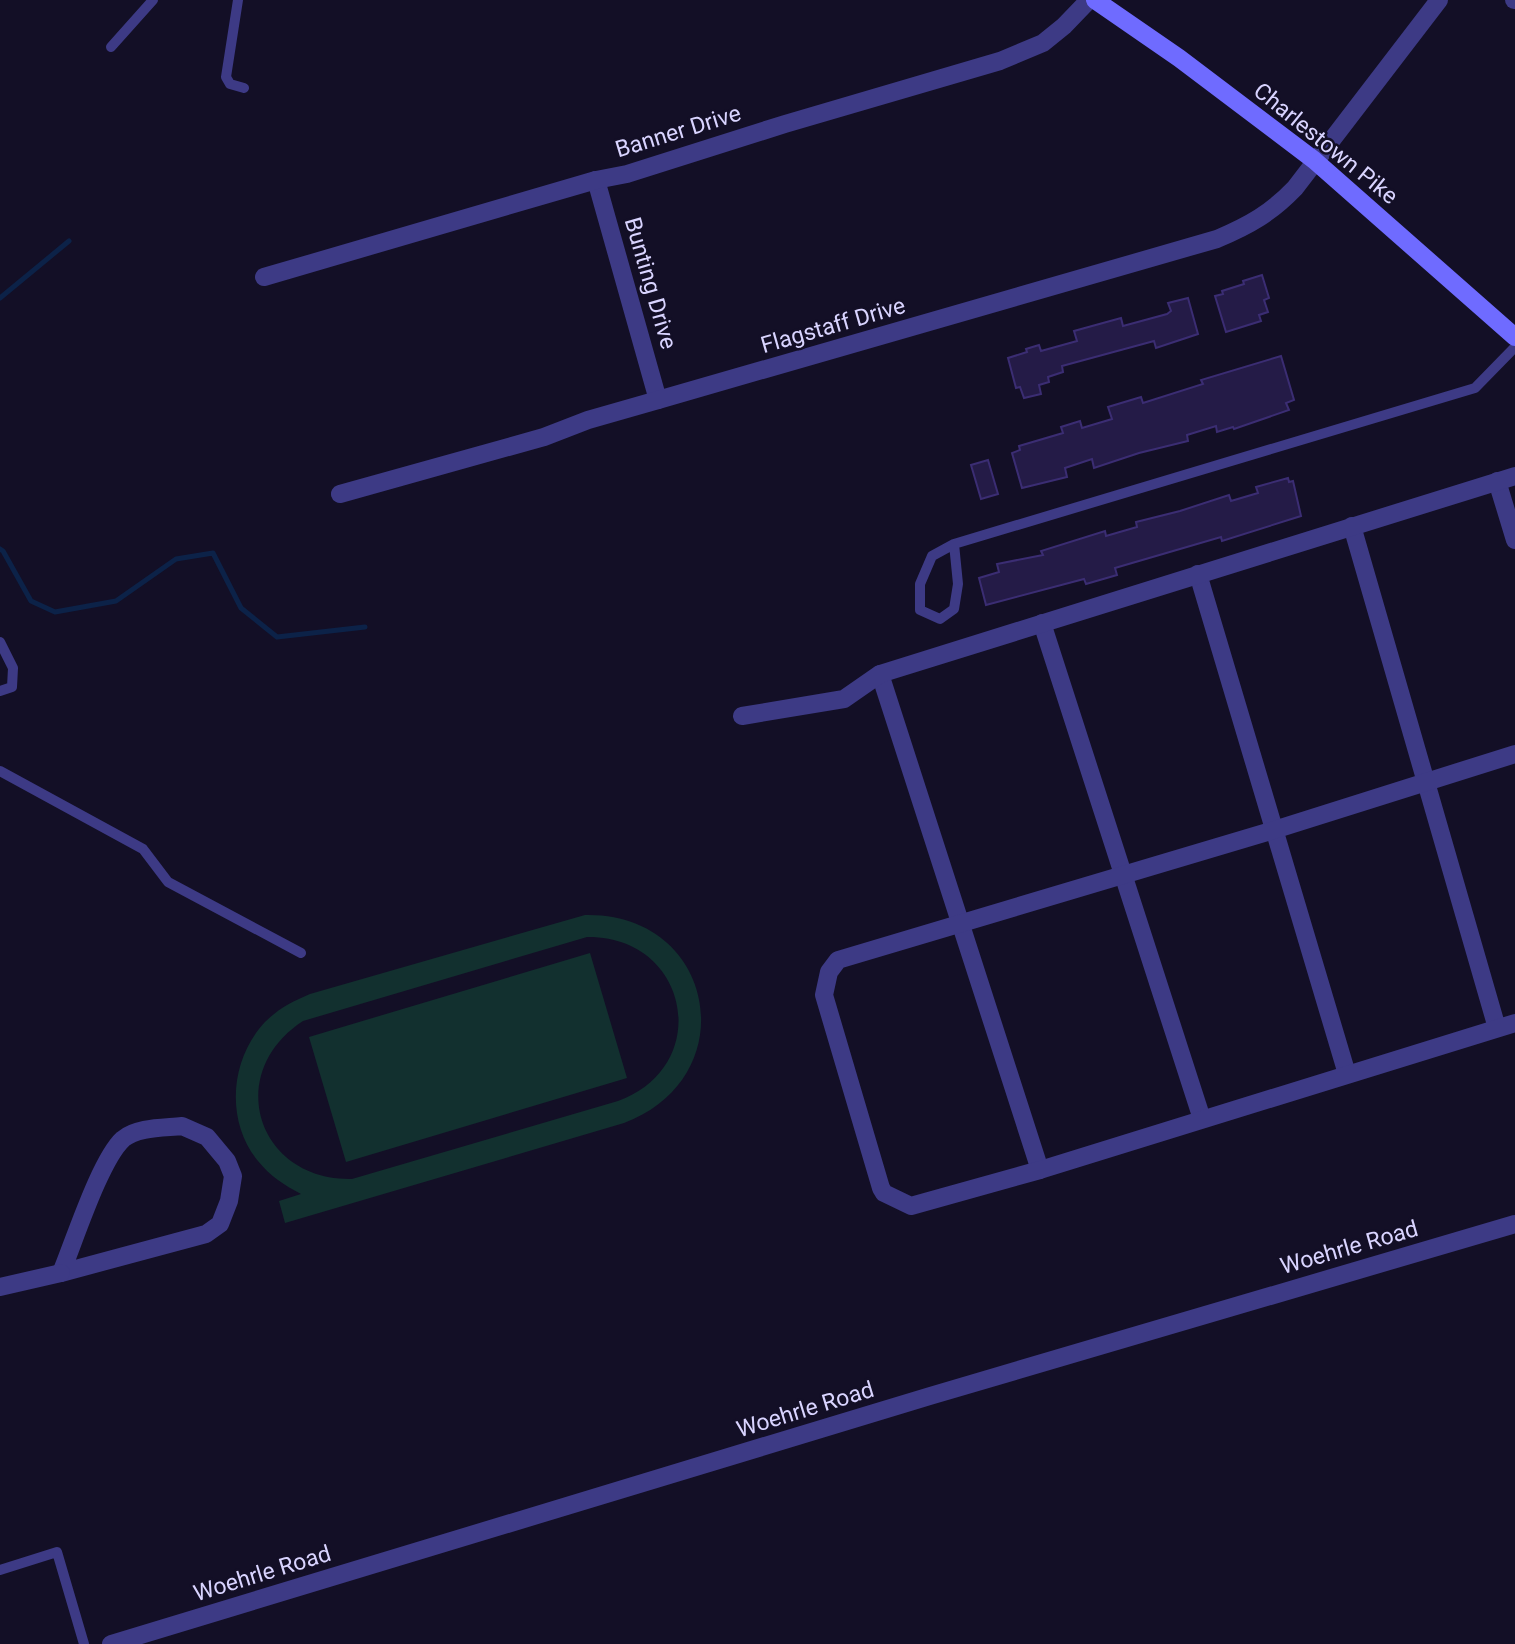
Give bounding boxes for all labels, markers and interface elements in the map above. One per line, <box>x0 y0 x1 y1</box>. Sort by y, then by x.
street label: Charlestown Pike <box>1248 77 1403 210</box>
street label: Banner Drive <box>612 100 744 163</box>
street label: Bunting Drive <box>619 214 682 352</box>
street label: Flagstaff Drive <box>758 292 908 359</box>
street label: Woehrle Road <box>1277 1215 1421 1280</box>
street label: Woehrle Road <box>733 1376 877 1443</box>
street label: Woehrle Road <box>190 1540 334 1607</box>

